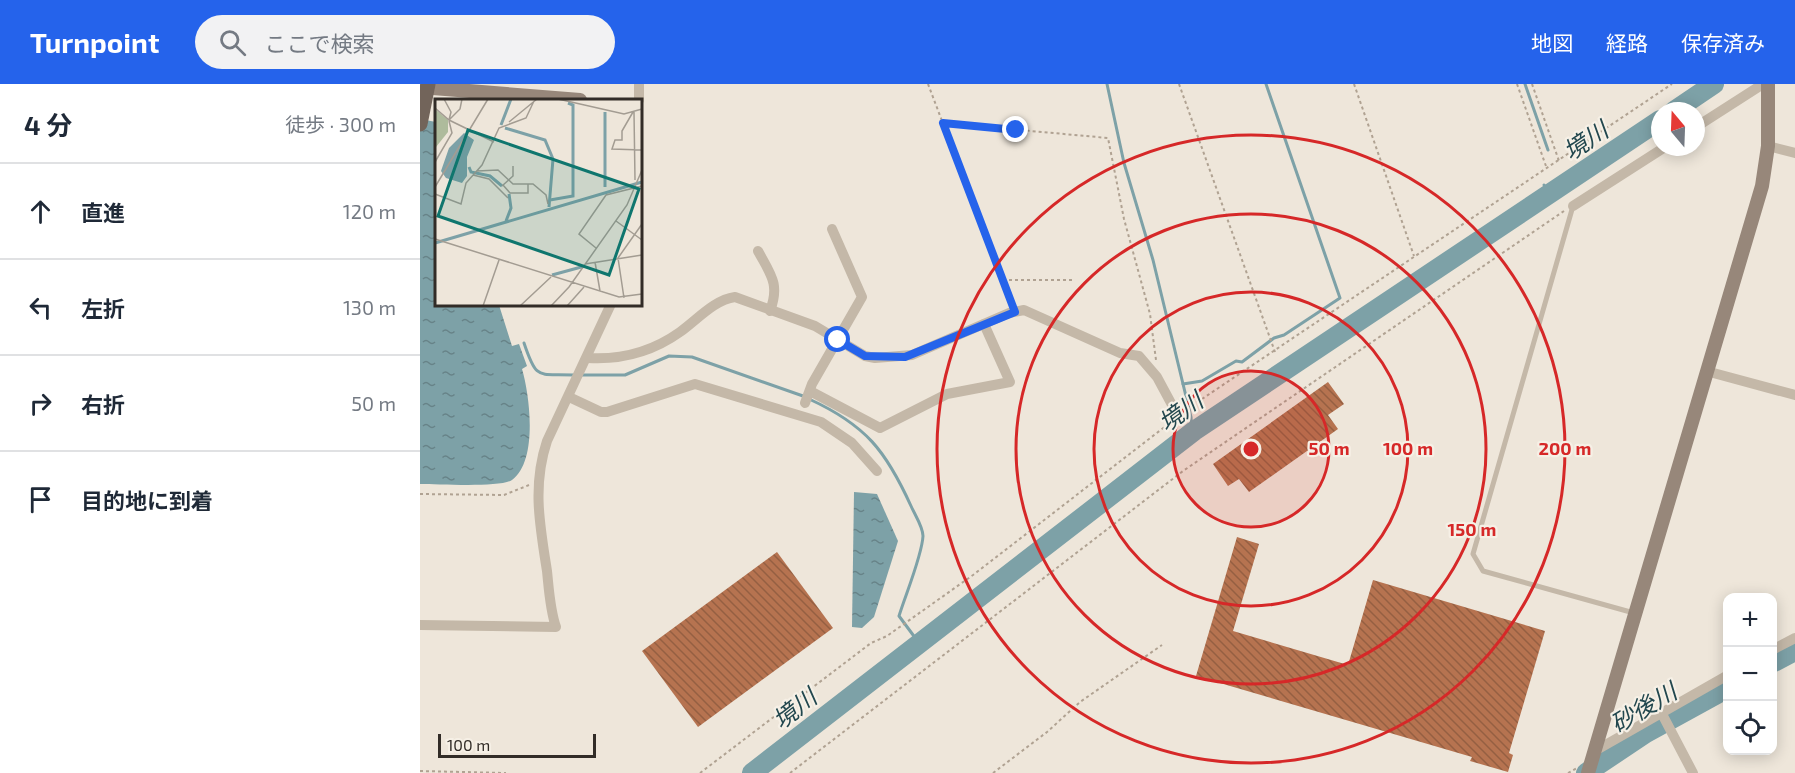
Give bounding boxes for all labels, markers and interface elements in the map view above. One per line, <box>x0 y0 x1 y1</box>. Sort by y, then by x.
search box <box>195 15 615 69</box>
text: Turnpoint <box>30 25 159 59</box>
icon: search <box>216 26 249 59</box>
text: ここで検索 <box>264 30 374 56</box>
text: 地図 <box>1531 30 1573 55</box>
text: 経路 <box>1606 30 1648 55</box>
text: 保存済み <box>1681 30 1765 55</box>
inset map <box>435 99 642 306</box>
north arrow <box>1651 102 1705 156</box>
text: 4 分 <box>24 109 72 140</box>
text: 徒歩 · 300 m <box>285 112 396 136</box>
water label: 境川 <box>1557 113 1615 165</box>
route end <box>1002 116 1028 142</box>
icon: ahead <box>24 195 57 228</box>
text: 直進 <box>81 199 125 225</box>
text: 120 m <box>343 199 396 223</box>
icon: left <box>24 291 57 324</box>
text: 左折 <box>81 295 125 321</box>
text: 130 m <box>343 295 396 319</box>
route start <box>824 326 850 352</box>
water label: 境川 <box>1152 383 1210 437</box>
icon: right <box>24 387 57 420</box>
text: 右折 <box>81 391 125 417</box>
text: 50 m <box>351 391 396 415</box>
text: 50 m <box>1308 437 1350 459</box>
text: 100 m <box>1383 437 1433 459</box>
text: 200 m <box>1539 437 1591 459</box>
centre of rings <box>1241 439 1261 459</box>
icon: arrive <box>24 483 57 516</box>
text: 目的地に到着 <box>81 487 213 513</box>
text: 150 m <box>1448 518 1496 540</box>
map controls <box>1723 593 1777 755</box>
button: + <box>1723 593 1777 647</box>
button: − <box>1723 647 1777 701</box>
water label: 砂後川 <box>1605 674 1684 738</box>
water label: 境川 <box>766 680 824 734</box>
button: locate <box>1723 701 1777 755</box>
scale bar <box>438 731 596 758</box>
text: 100 m <box>447 735 490 754</box>

